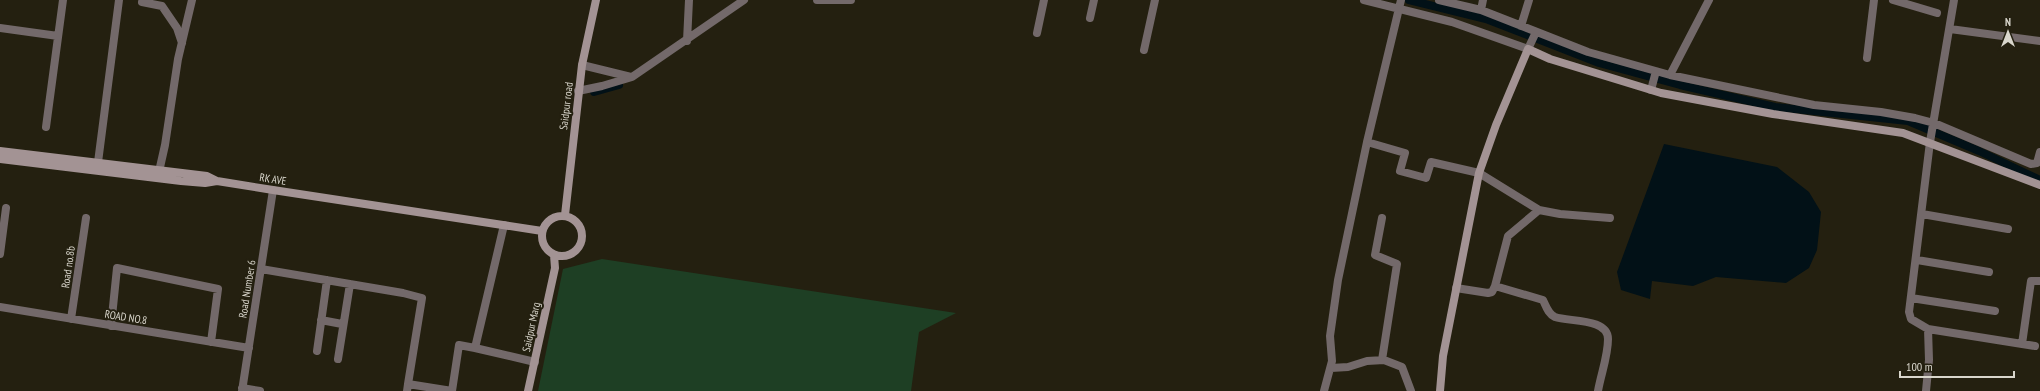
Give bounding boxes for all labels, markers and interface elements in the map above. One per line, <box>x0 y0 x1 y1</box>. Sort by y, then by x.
north arrow <box>1988 12 2028 52</box>
text: N <box>2005 15 2011 29</box>
street label: Saidpur road <box>556 81 576 131</box>
street label: RK AVE <box>259 170 288 188</box>
street label: Road no.8b <box>58 245 78 289</box>
street label: Road Number 6 <box>236 259 259 319</box>
street label: Saidpur Marg <box>519 301 543 353</box>
street label: ROAD NO.8 <box>104 307 148 327</box>
scale bar <box>1900 353 2014 379</box>
text: 100 m <box>1906 359 1933 374</box>

